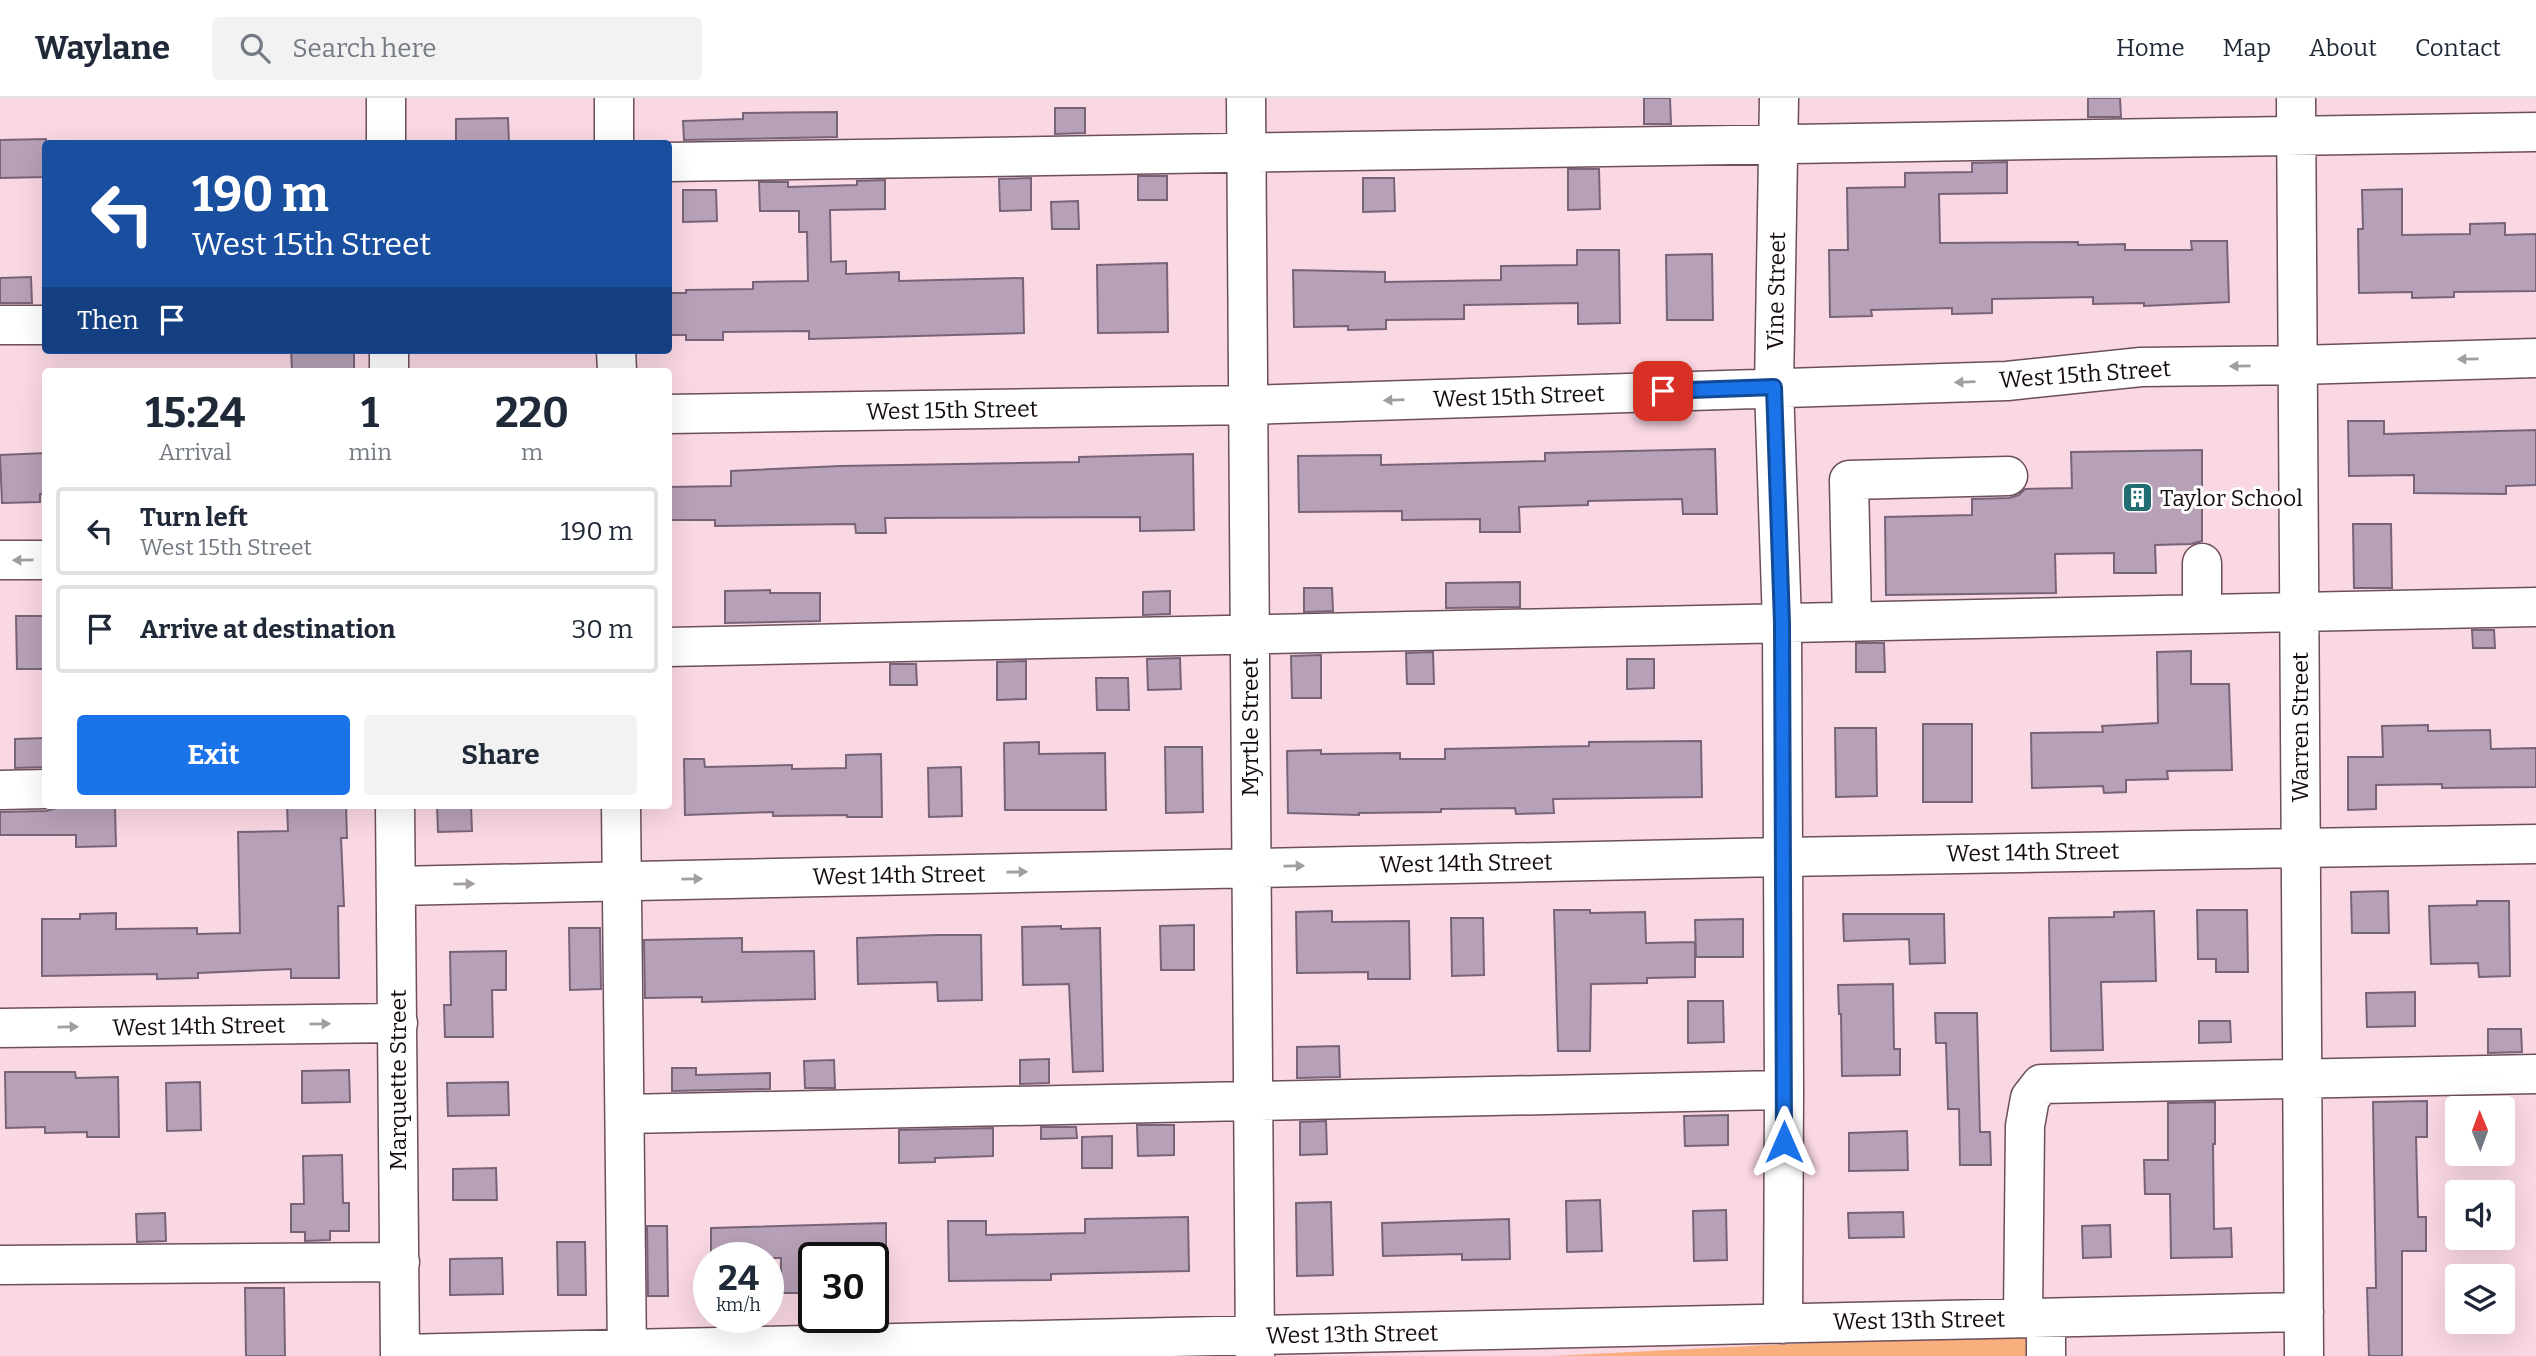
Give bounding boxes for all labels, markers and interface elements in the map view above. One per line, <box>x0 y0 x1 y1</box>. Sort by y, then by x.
search box <box>212 17 702 80</box>
text: Waylane <box>35 28 170 68</box>
icon: search <box>236 29 274 67</box>
text: Search here <box>292 33 437 64</box>
text: Home <box>2116 34 2185 62</box>
text: Map <box>2223 34 2271 62</box>
text: About <box>2309 34 2377 62</box>
text: Contact <box>2415 34 2501 62</box>
text: 190 m <box>192 165 329 224</box>
icon: left <box>77 168 168 259</box>
text: West 15th Street <box>192 225 431 263</box>
street label: Vine Street <box>1761 232 1791 350</box>
icon: arrive <box>153 301 191 339</box>
text: Then <box>77 305 139 336</box>
one-way arrow <box>2457 353 2479 365</box>
street label: West 15th Street <box>1998 354 2172 394</box>
one-way arrow <box>2229 360 2251 372</box>
pin <box>1633 361 1693 421</box>
icon: arrive <box>1644 372 1682 410</box>
one-way arrow <box>1953 377 1975 388</box>
street label: West 15th Street <box>1433 379 1605 413</box>
text: 15:24 <box>145 388 245 438</box>
text: 1 <box>361 388 379 438</box>
text: 220 <box>495 388 569 438</box>
one-way arrow <box>1383 394 1405 405</box>
street label: West 15th Street <box>866 395 1038 425</box>
text: Arrival <box>159 438 232 466</box>
text: min <box>348 438 392 466</box>
text: m <box>521 438 543 466</box>
building icon: Taylor School <box>2120 481 2154 515</box>
place label: Taylor School <box>2160 484 2303 512</box>
text: Turn left <box>140 502 248 533</box>
icon: left <box>81 512 119 550</box>
text: 190 m <box>561 516 633 547</box>
text: West 15th Street <box>140 533 312 561</box>
one-way arrow <box>12 554 34 566</box>
icon: arrive <box>81 610 119 648</box>
text: Arrive at destination <box>140 614 395 645</box>
text: 30 m <box>572 614 633 645</box>
street label: Warren Street <box>2286 652 2314 802</box>
street label: Myrtle Street <box>1236 658 1264 796</box>
button: Exit <box>77 715 350 795</box>
button: Share <box>364 715 637 795</box>
street label: West 14th Street <box>1946 836 2120 868</box>
street label: West 14th Street <box>1379 847 1553 879</box>
street label: West 14th Street <box>812 859 986 891</box>
one-way arrow <box>1283 861 1305 872</box>
one-way arrow <box>1007 867 1029 878</box>
one-way arrow <box>681 874 703 885</box>
one-way arrow <box>454 878 476 890</box>
street label: Marquette Street <box>384 990 412 1170</box>
street label: West 14th Street <box>112 1010 286 1042</box>
one-way arrow <box>309 1018 331 1030</box>
one-way arrow <box>57 1022 79 1033</box>
north arrow <box>2445 1096 2515 1166</box>
map controls <box>2445 1096 2515 1334</box>
position arrow <box>1747 1105 1821 1179</box>
button: sound <box>2445 1180 2515 1250</box>
speed limit sign: 30 <box>798 1242 889 1333</box>
text: 24 <box>718 1257 759 1299</box>
button: layers <box>2445 1264 2515 1334</box>
text: km/h <box>716 1294 761 1316</box>
street label: West 13th Street <box>1833 1304 2005 1336</box>
street label: West 13th Street <box>1266 1318 1438 1350</box>

